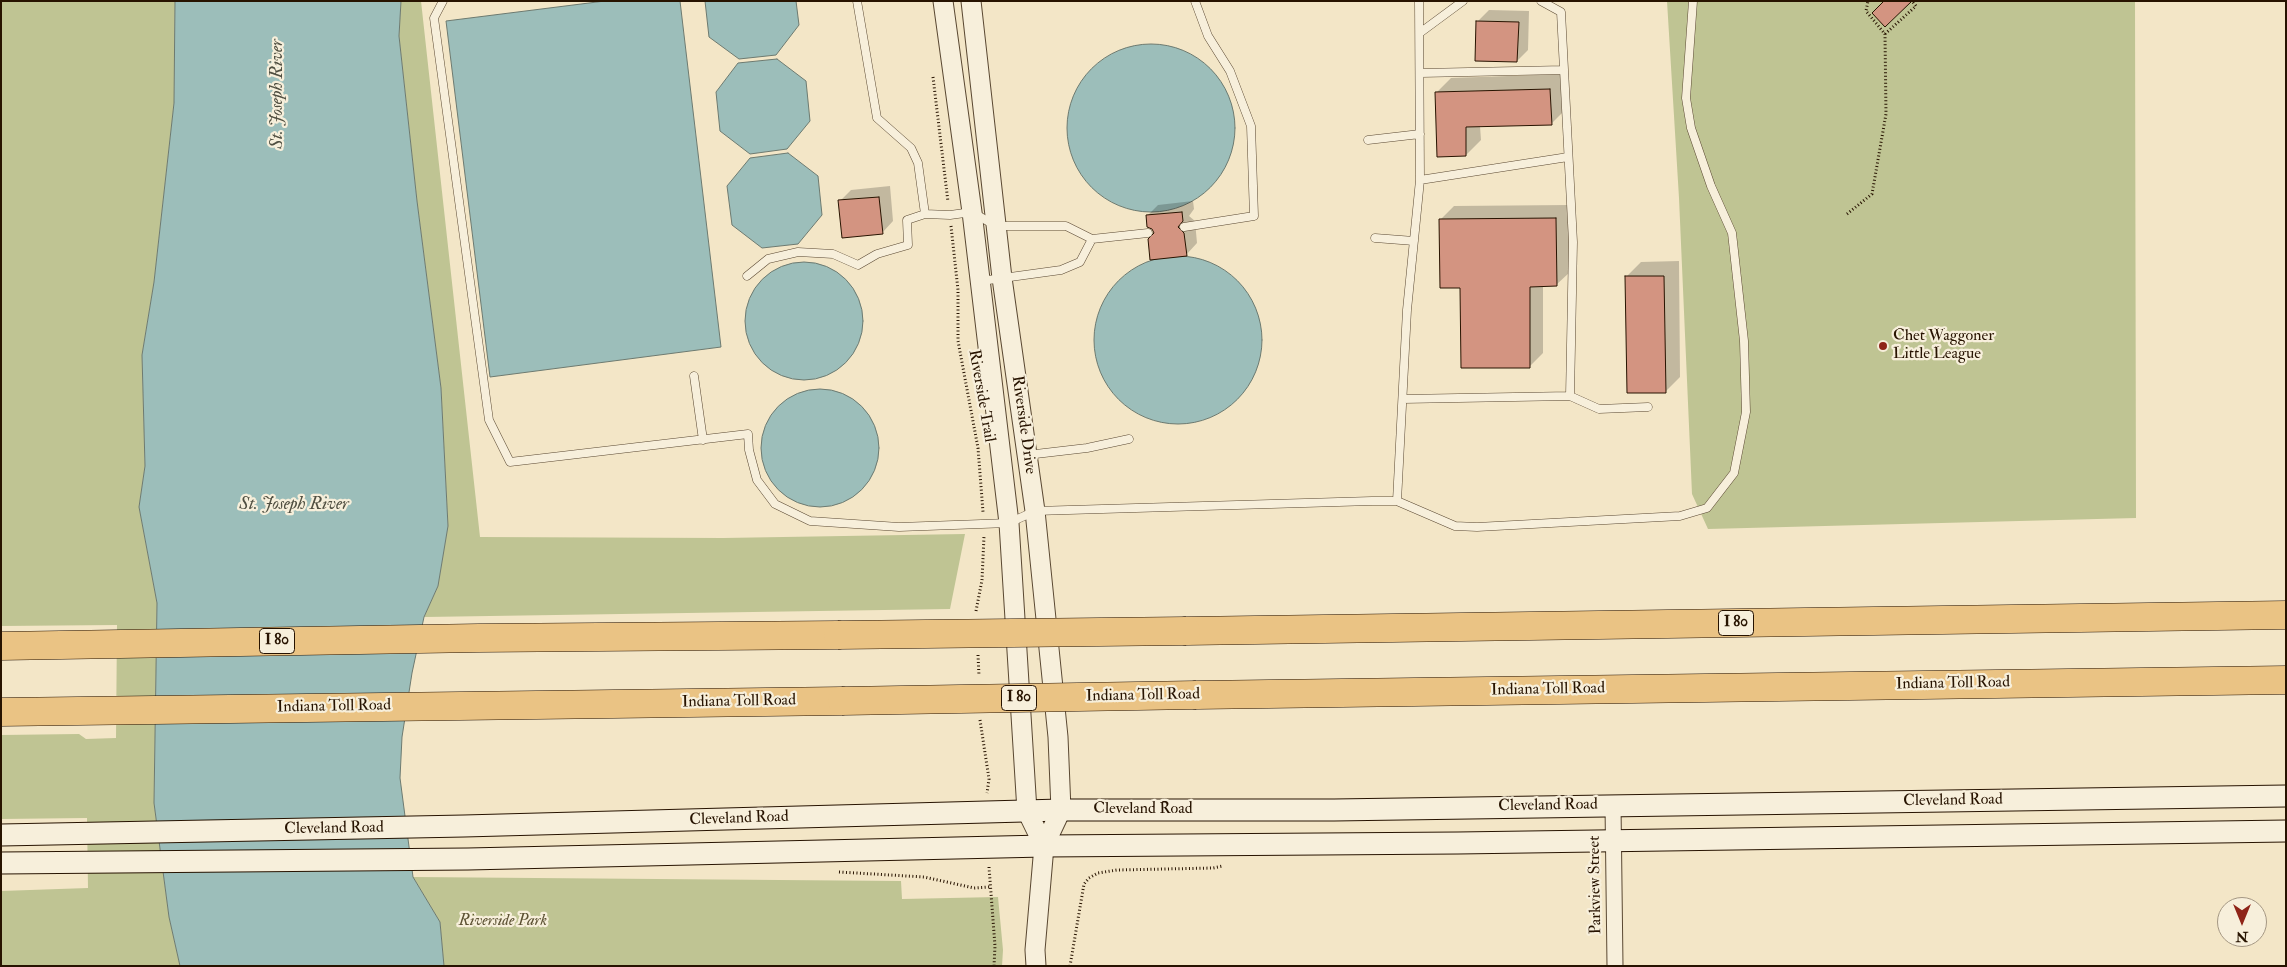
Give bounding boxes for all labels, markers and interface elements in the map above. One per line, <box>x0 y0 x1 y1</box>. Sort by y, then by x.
water label: St. Joseph River <box>267 39 289 149</box>
place label: Chet Waggoner Little League <box>1893 327 1994 365</box>
marker: Chet Waggoner Little League <box>1877 340 1889 352</box>
street label: Riverside Trail <box>963 348 999 444</box>
street label: Riverside Drive <box>1007 375 1039 475</box>
water label: St. Joseph River <box>239 494 349 516</box>
road number: I 80 <box>1718 610 1754 636</box>
road number: I 80 <box>260 628 294 654</box>
street label: Indiana Toll Road <box>1896 673 2010 695</box>
street label: Indiana Toll Road <box>1491 679 1605 701</box>
street label: Indiana Toll Road <box>1086 685 1200 707</box>
road number: I 80 <box>1002 686 1036 710</box>
street label: Indiana Toll Road <box>682 691 796 713</box>
street label: Indiana Toll Road <box>277 696 391 718</box>
street label: Cleveland Road <box>1903 791 2003 811</box>
street label: Cleveland Road <box>1498 796 1598 816</box>
street label: Cleveland Road <box>1093 800 1193 820</box>
street label: Cleveland Road <box>689 808 789 830</box>
street label: Cleveland Road <box>284 819 384 839</box>
street label: Parkview Street <box>1586 836 1606 934</box>
north arrow <box>2217 897 2267 947</box>
park label: Riverside Park <box>459 912 547 932</box>
text: N <box>2236 928 2248 945</box>

